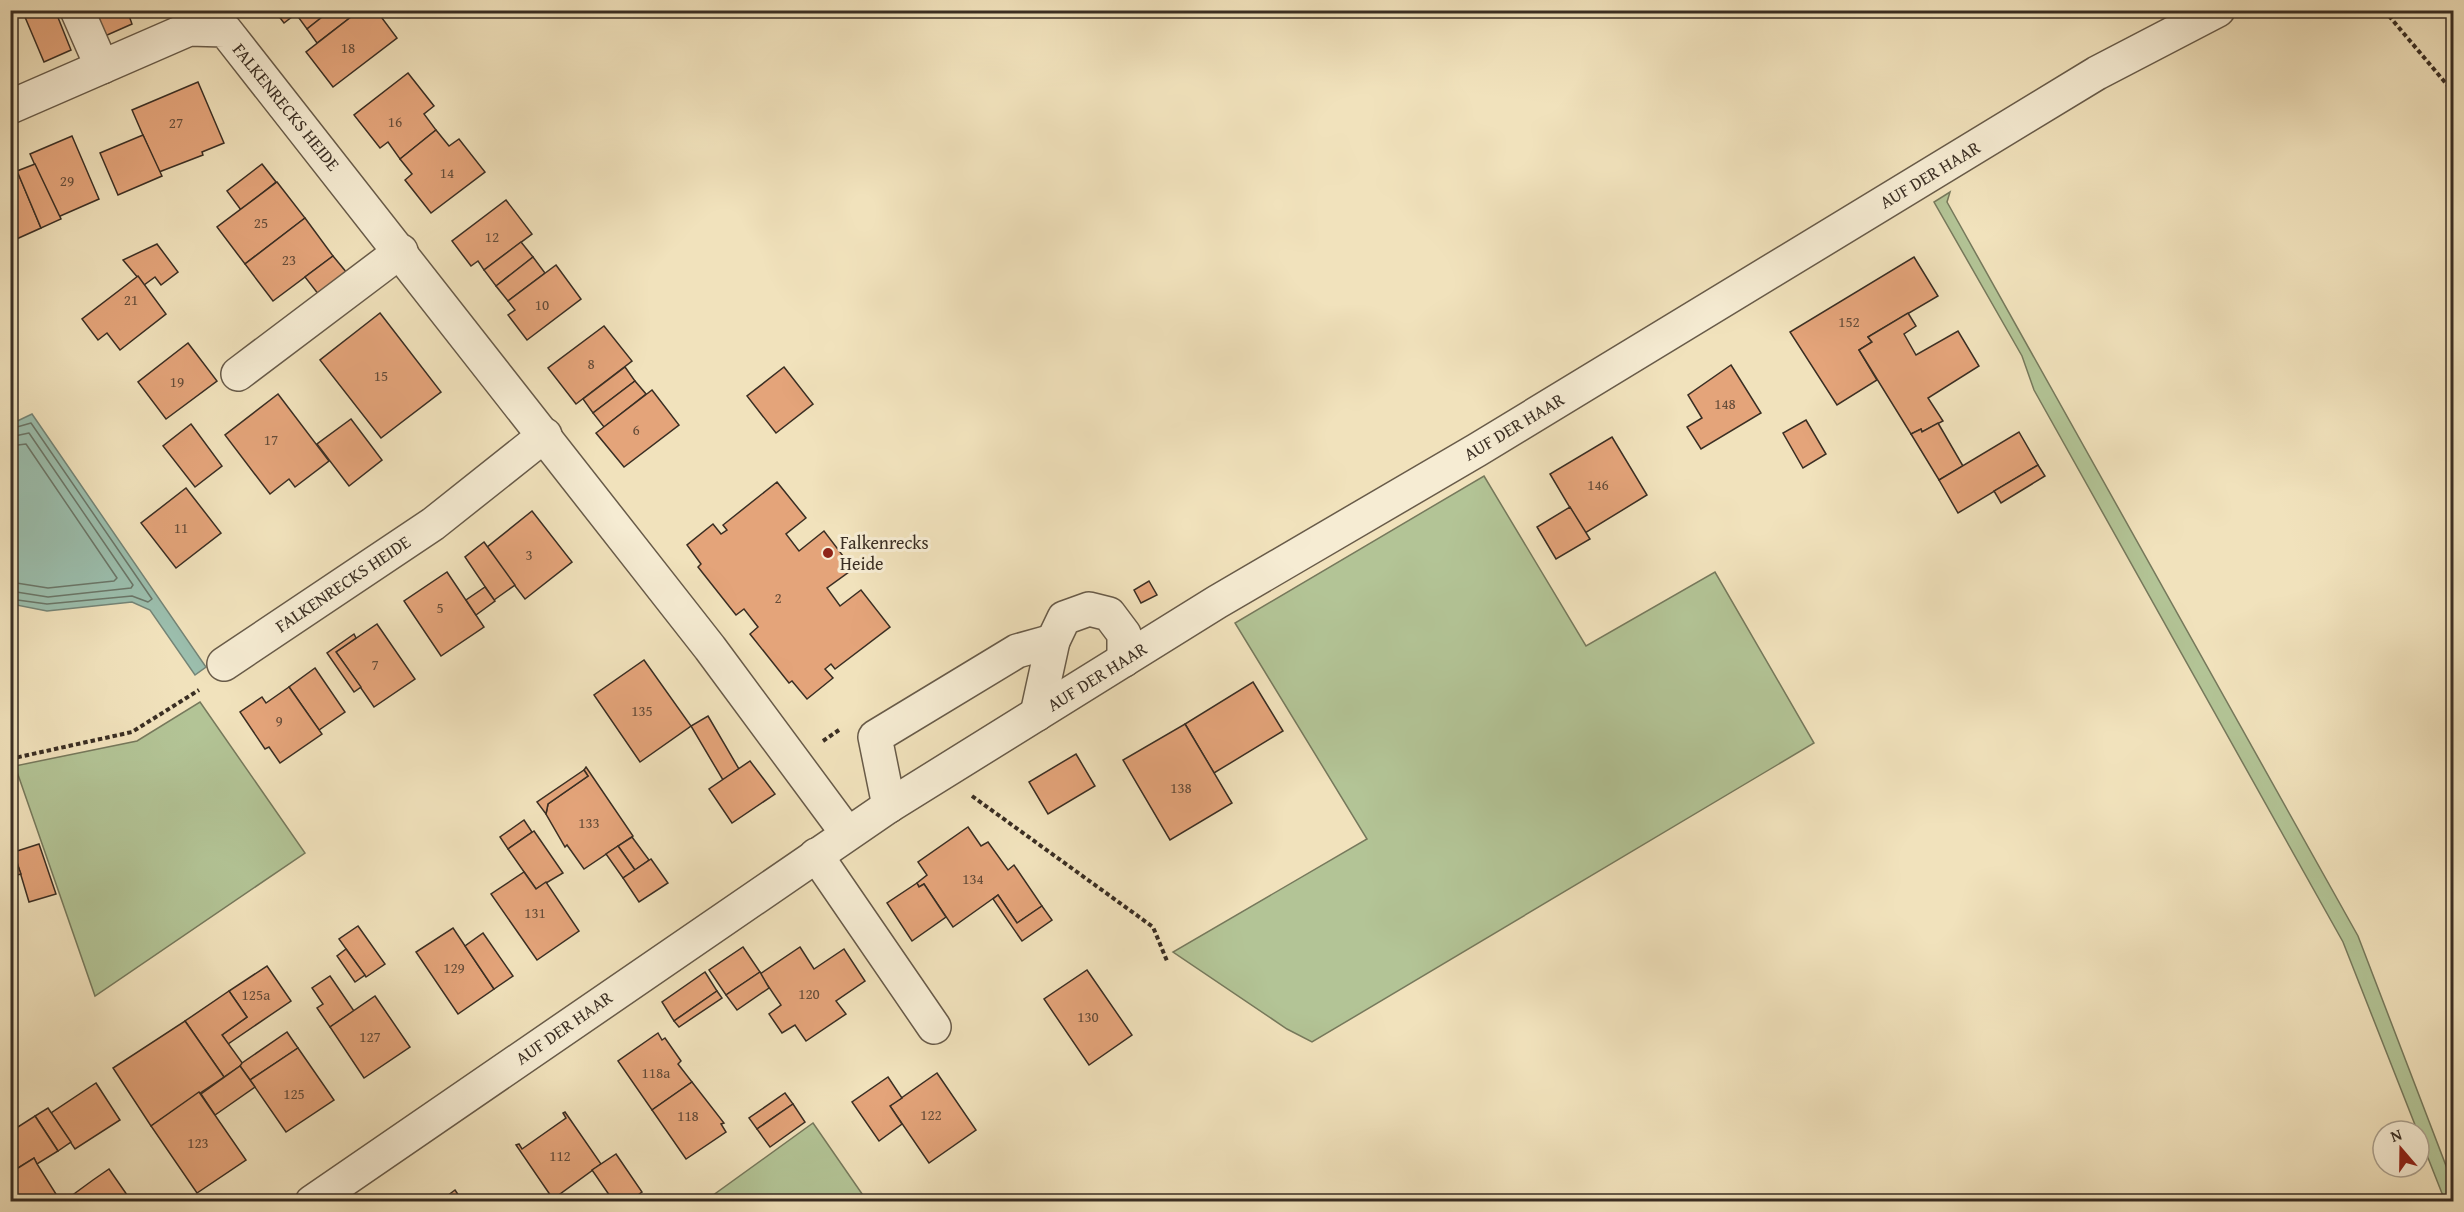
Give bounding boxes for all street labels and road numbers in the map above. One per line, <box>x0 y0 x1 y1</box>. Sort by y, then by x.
street label: FALKENRECKS HEIDE <box>226 37 347 177</box>
street label: AUF DER HAAR <box>1874 133 1986 215</box>
street label: AUF DER HAAR <box>1458 385 1570 467</box>
street label: FALKENRECKS HEIDE <box>270 528 416 639</box>
street label: AUF DER HAAR <box>1042 635 1152 718</box>
street label: AUF DER HAAR <box>510 984 618 1071</box>

